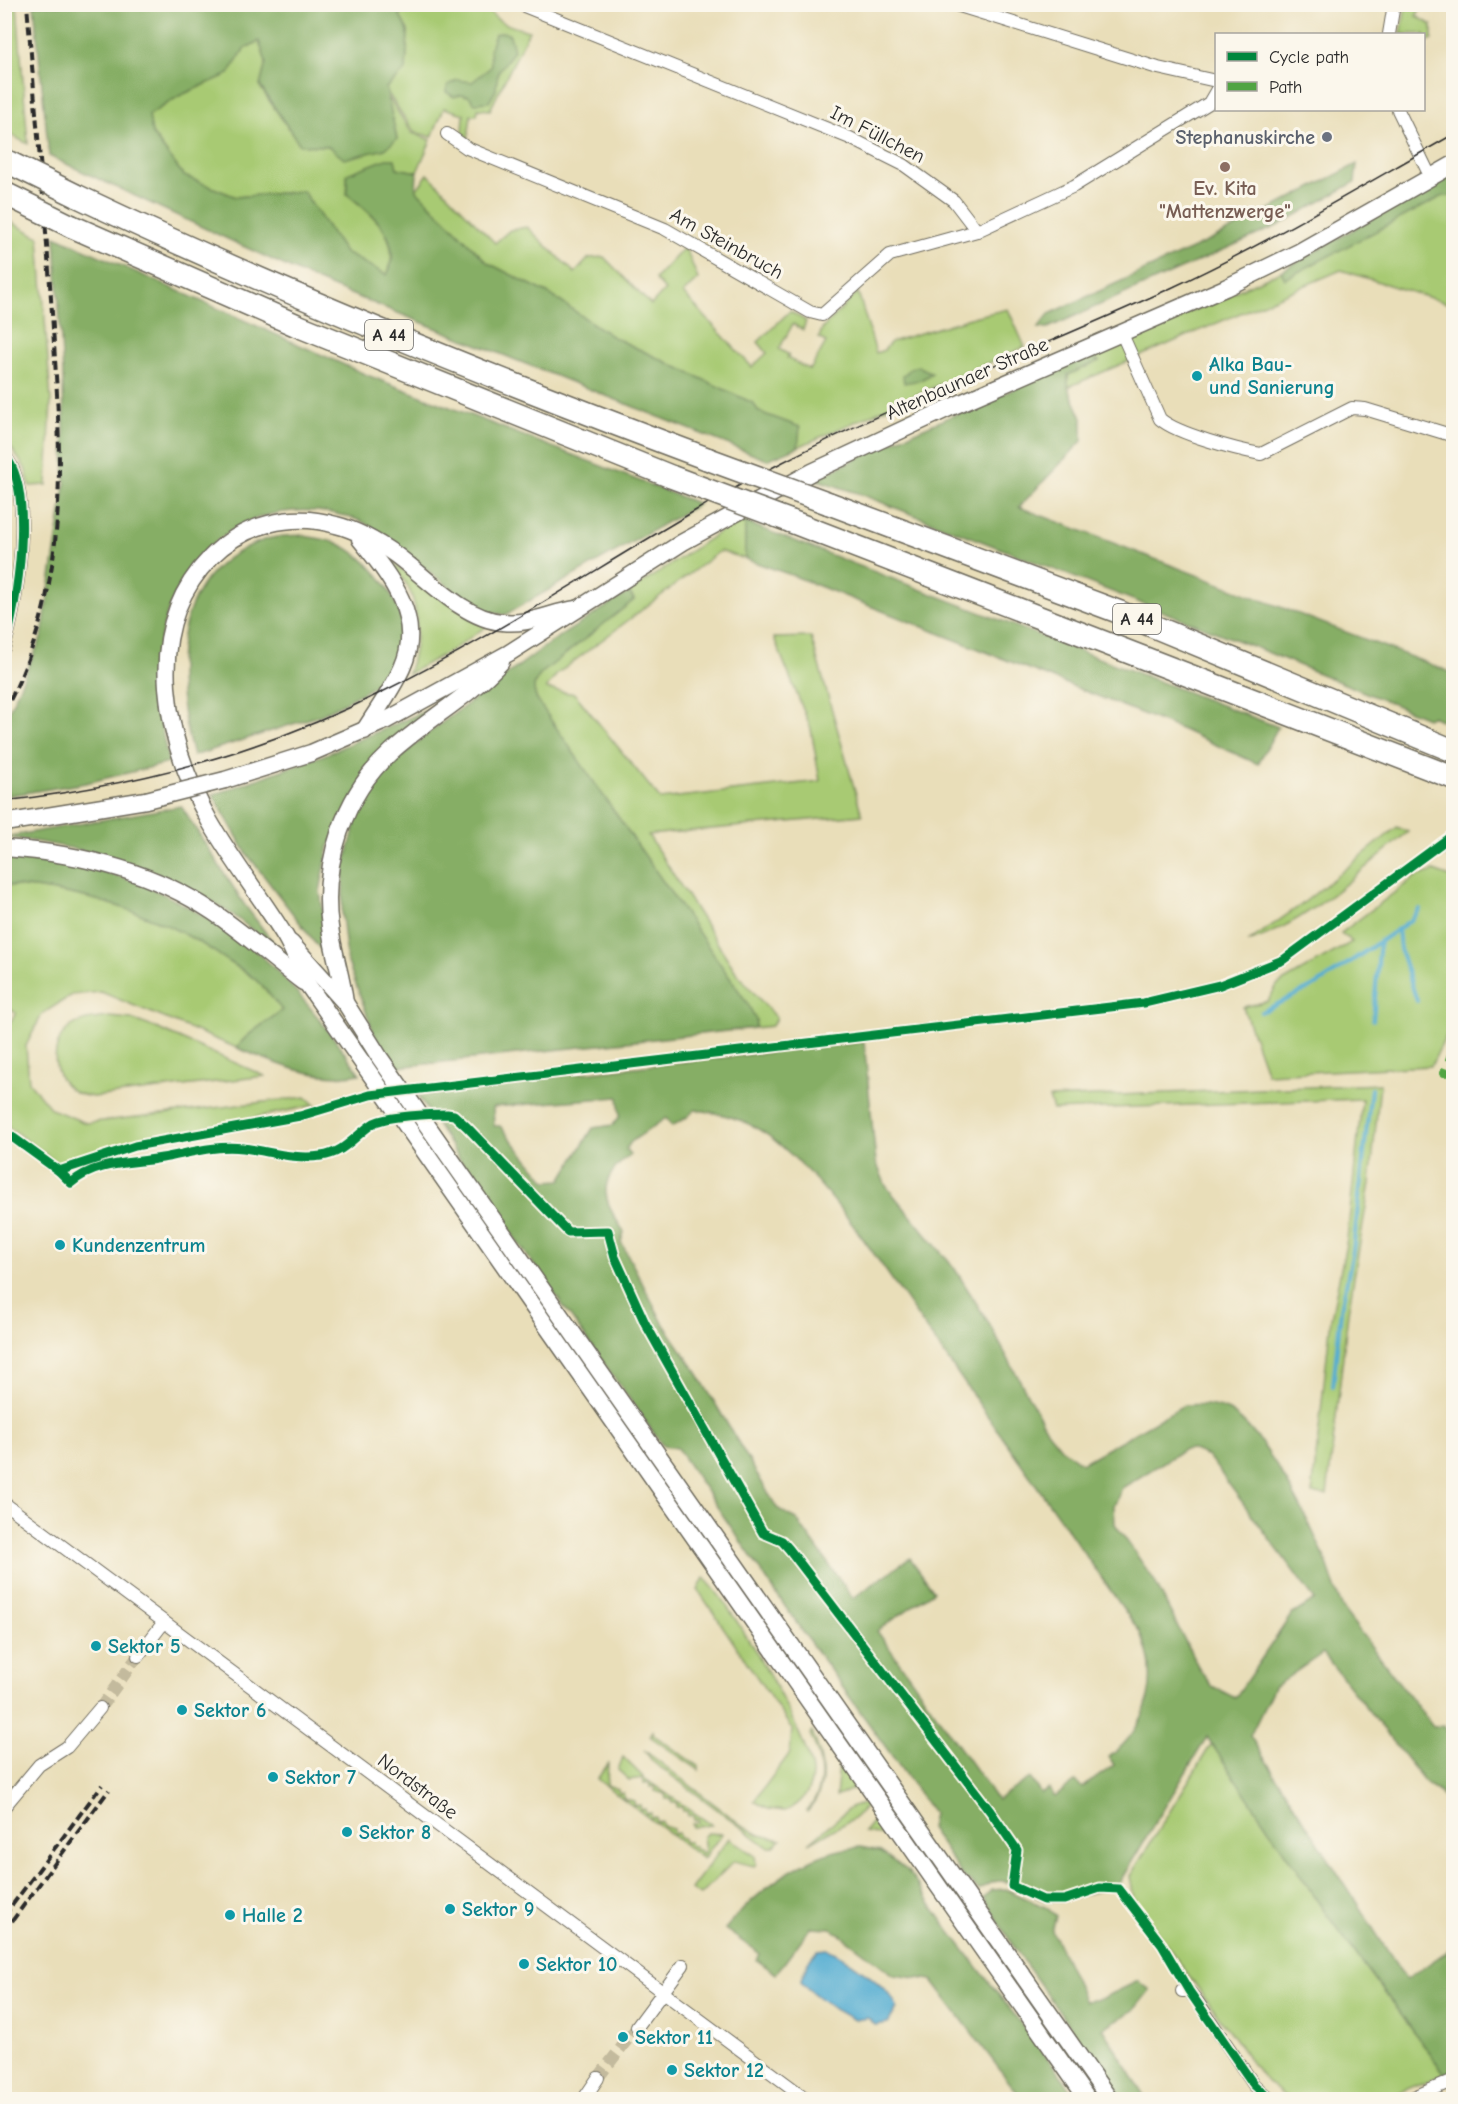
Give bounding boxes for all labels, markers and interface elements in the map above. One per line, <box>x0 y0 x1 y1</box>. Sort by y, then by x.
legend <box>1215 33 1425 111</box>
text: Cycle path <box>1269 47 1349 68</box>
text: Path <box>1269 77 1302 98</box>
street label: Im Füllchen <box>827 101 929 168</box>
place label: Stephanuskirche <box>1175 126 1315 149</box>
marker: Stephanuskirche <box>1320 130 1334 144</box>
marker: Ev. Kita "Mattenzwerge" <box>1218 160 1232 174</box>
place label: Ev. Kita "Mattenzwerge" <box>1159 177 1291 223</box>
street label: Am Steinbruch <box>666 203 787 284</box>
road number: A 44 <box>365 320 413 350</box>
street label: Altenbaunaer Straße <box>883 332 1052 424</box>
place label: Alka Bau- und Sanierung <box>1209 353 1335 399</box>
marker: Alka Bau- und Sanierung <box>1190 369 1204 383</box>
road number: A 44 <box>1113 604 1161 634</box>
place label: Kundenzentrum <box>72 1234 205 1257</box>
marker: Kundenzentrum <box>53 1238 67 1252</box>
place label: Sektor 5 <box>108 1635 181 1658</box>
marker: Sektor 5 <box>89 1639 103 1653</box>
place label: Sektor 6 <box>194 1699 267 1722</box>
marker: Sektor 6 <box>175 1703 189 1717</box>
street label: Nordstraße <box>373 1749 462 1824</box>
place label: Sektor 7 <box>285 1766 356 1789</box>
marker: Sektor 7 <box>266 1770 280 1784</box>
place label: Sektor 8 <box>359 1821 431 1844</box>
marker: Sektor 8 <box>340 1825 354 1839</box>
place label: Sektor 9 <box>462 1898 535 1921</box>
marker: Sektor 9 <box>443 1902 457 1916</box>
place label: Halle 2 <box>242 1904 303 1927</box>
marker: Halle 2 <box>223 1908 237 1922</box>
place label: Sektor 10 <box>536 1953 617 1976</box>
marker: Sektor 10 <box>517 1957 531 1971</box>
place label: Sektor 11 <box>635 2026 713 2049</box>
marker: Sektor 11 <box>616 2030 630 2044</box>
place label: Sektor 12 <box>684 2059 764 2082</box>
marker: Sektor 12 <box>665 2063 679 2077</box>

